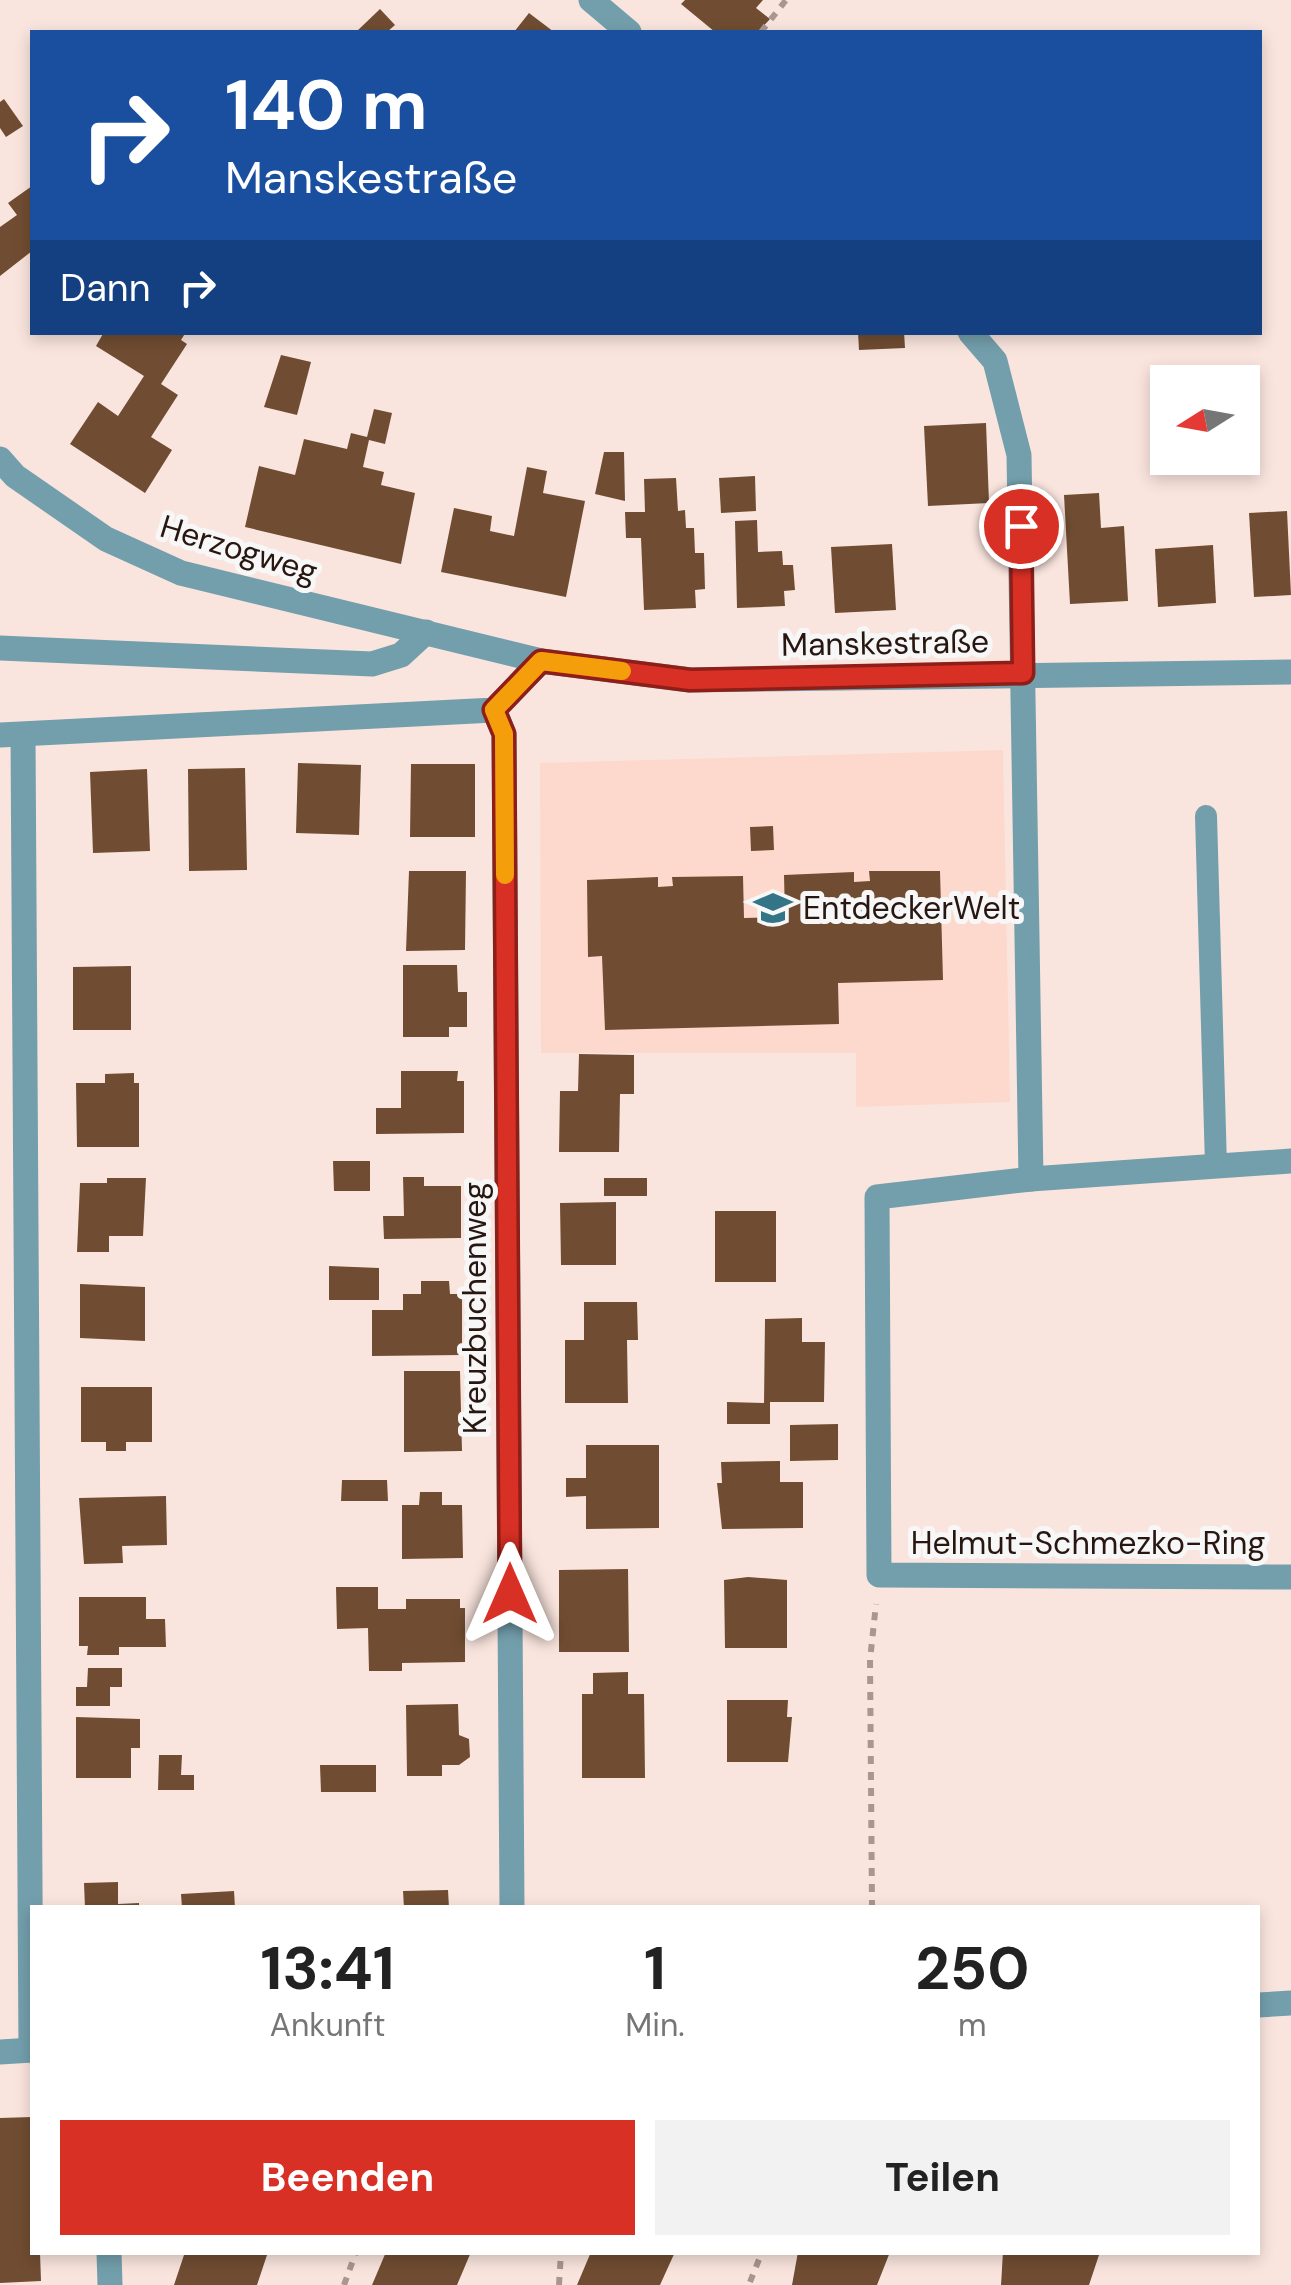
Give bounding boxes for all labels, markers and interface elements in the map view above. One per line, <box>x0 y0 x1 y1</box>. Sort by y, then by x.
text: 140 m <box>225 60 428 151</box>
icon: right <box>60 70 190 200</box>
text: Manskestraße <box>225 148 517 207</box>
icon: right <box>170 260 225 315</box>
text: Dann <box>60 263 150 313</box>
north arrow <box>1150 365 1260 475</box>
map controls <box>1150 365 1260 475</box>
pin <box>979 484 1064 569</box>
icon: arrive <box>994 499 1049 554</box>
street label: Herzogweg <box>155 505 323 593</box>
street label: Manskestraße <box>781 620 989 666</box>
school or university icon: EntdeckerWelt <box>752 887 794 929</box>
place label: EntdeckerWelt <box>803 887 1020 929</box>
street label: Kreuzbuchenweg <box>454 1182 496 1434</box>
street label: Helmut-Schmezko-Ring <box>911 1522 1265 1564</box>
position arrow <box>458 1542 562 1646</box>
text: 13:41 <box>261 1929 395 2008</box>
text: 1 <box>644 1929 666 2008</box>
text: 250 <box>915 1929 1029 2008</box>
text: Ankunft <box>270 2004 386 2046</box>
text: Min. <box>625 2004 685 2046</box>
text: m <box>958 2004 987 2046</box>
button: Beenden <box>60 2120 635 2235</box>
button: Teilen <box>655 2120 1230 2235</box>

